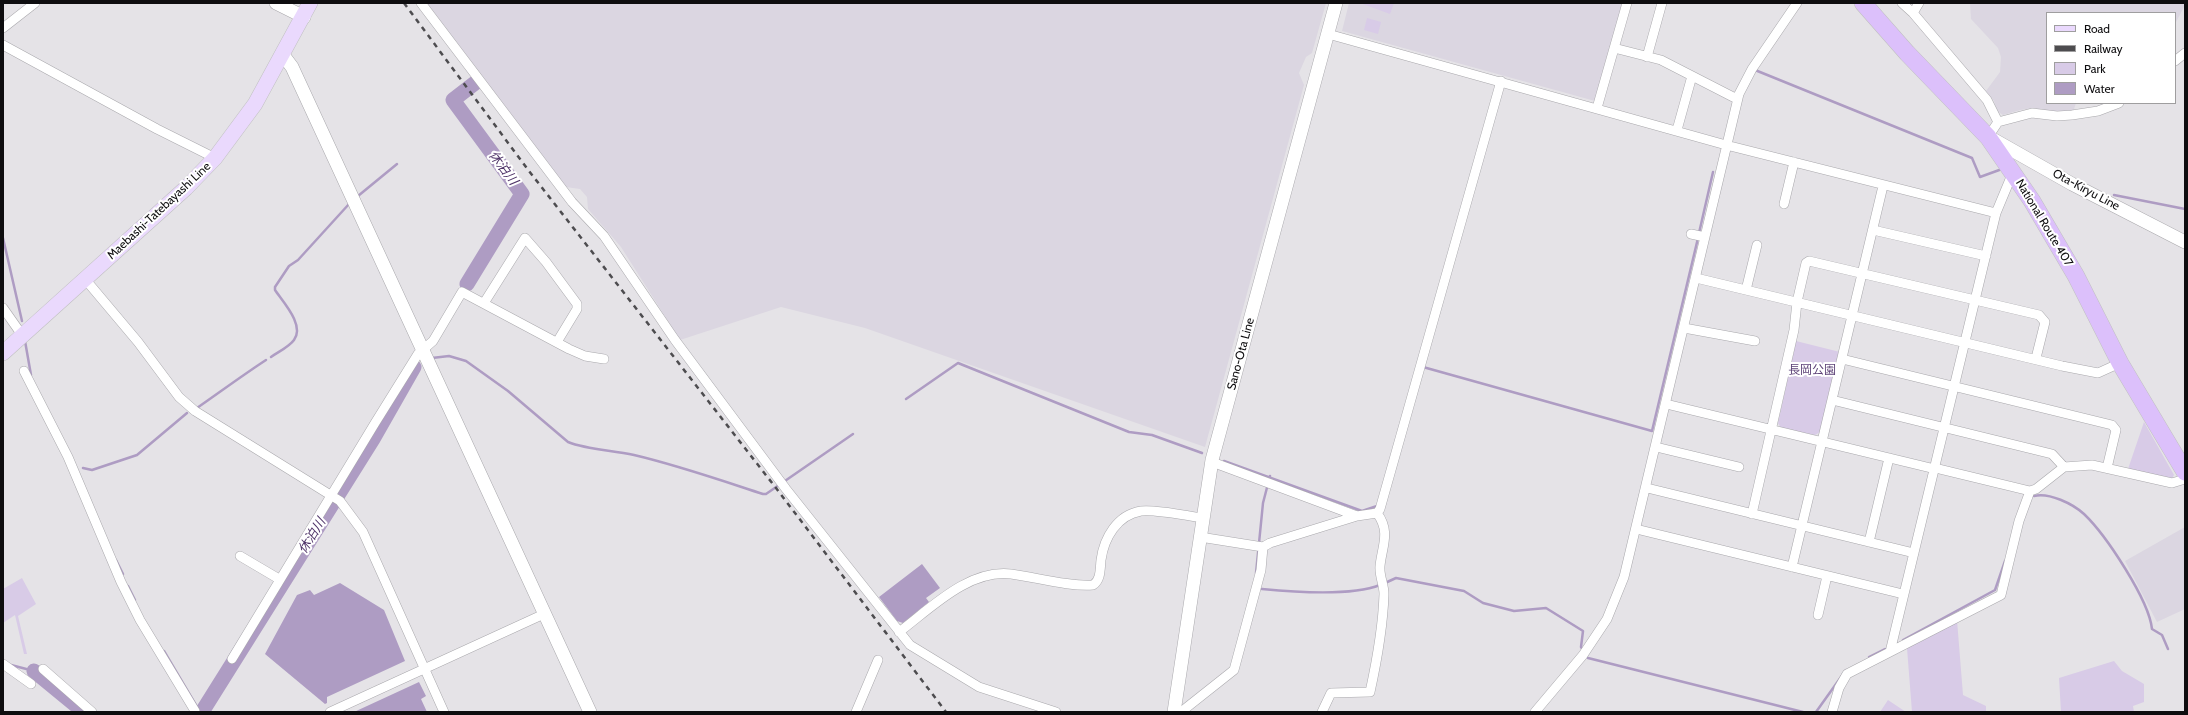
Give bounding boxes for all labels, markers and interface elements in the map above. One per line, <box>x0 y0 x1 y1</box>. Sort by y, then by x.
legend <box>2046 12 2176 104</box>
text: Road <box>2084 21 2110 36</box>
text: Railway <box>2084 41 2122 56</box>
text: Park <box>2084 61 2106 76</box>
text: Water <box>2084 81 2114 96</box>
water label: 休泊川 <box>485 148 521 188</box>
street label: Maebashi-Tatebayashi Line <box>104 159 214 263</box>
street label: Ota-Kiryu Line <box>2050 166 2122 214</box>
street label: National Route 407 <box>2012 177 2076 269</box>
street label: Sano-Ota Line <box>1224 316 1258 392</box>
park label: 長岡公園 <box>1788 363 1836 377</box>
water label: 休泊川 <box>295 515 329 557</box>

